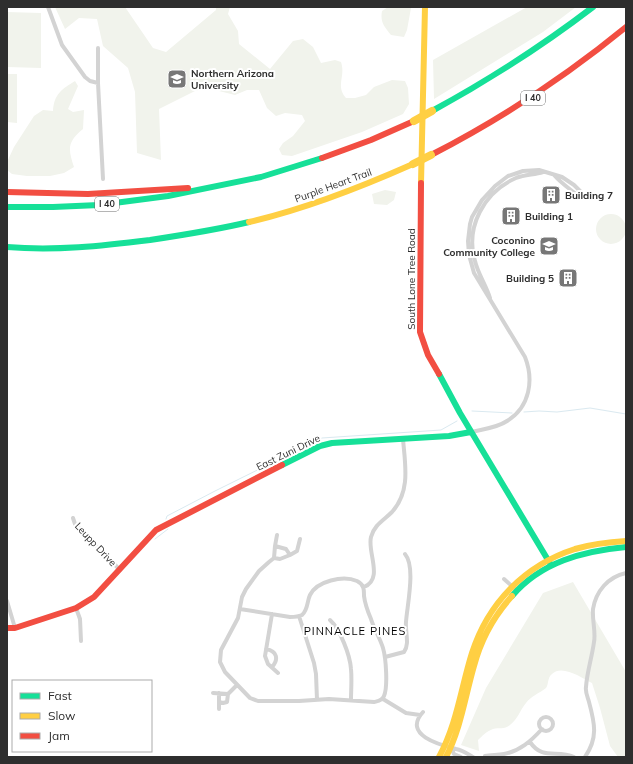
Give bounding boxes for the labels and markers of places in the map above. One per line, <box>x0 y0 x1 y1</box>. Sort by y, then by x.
place label: Northern Arizona University <box>191 67 274 92</box>
school or university icon: Northern Arizona University <box>166 68 188 90</box>
building icon: Building 7 <box>540 184 562 206</box>
place label: Building 7 <box>565 189 613 202</box>
building icon: Building 1 <box>500 205 522 227</box>
place label: Building 1 <box>525 210 573 223</box>
place label: Coconino Community College <box>443 234 536 259</box>
school or university icon: Coconino Community College <box>538 235 560 257</box>
building icon: Building 5 <box>557 267 579 289</box>
place label: Building 5 <box>506 272 554 285</box>

